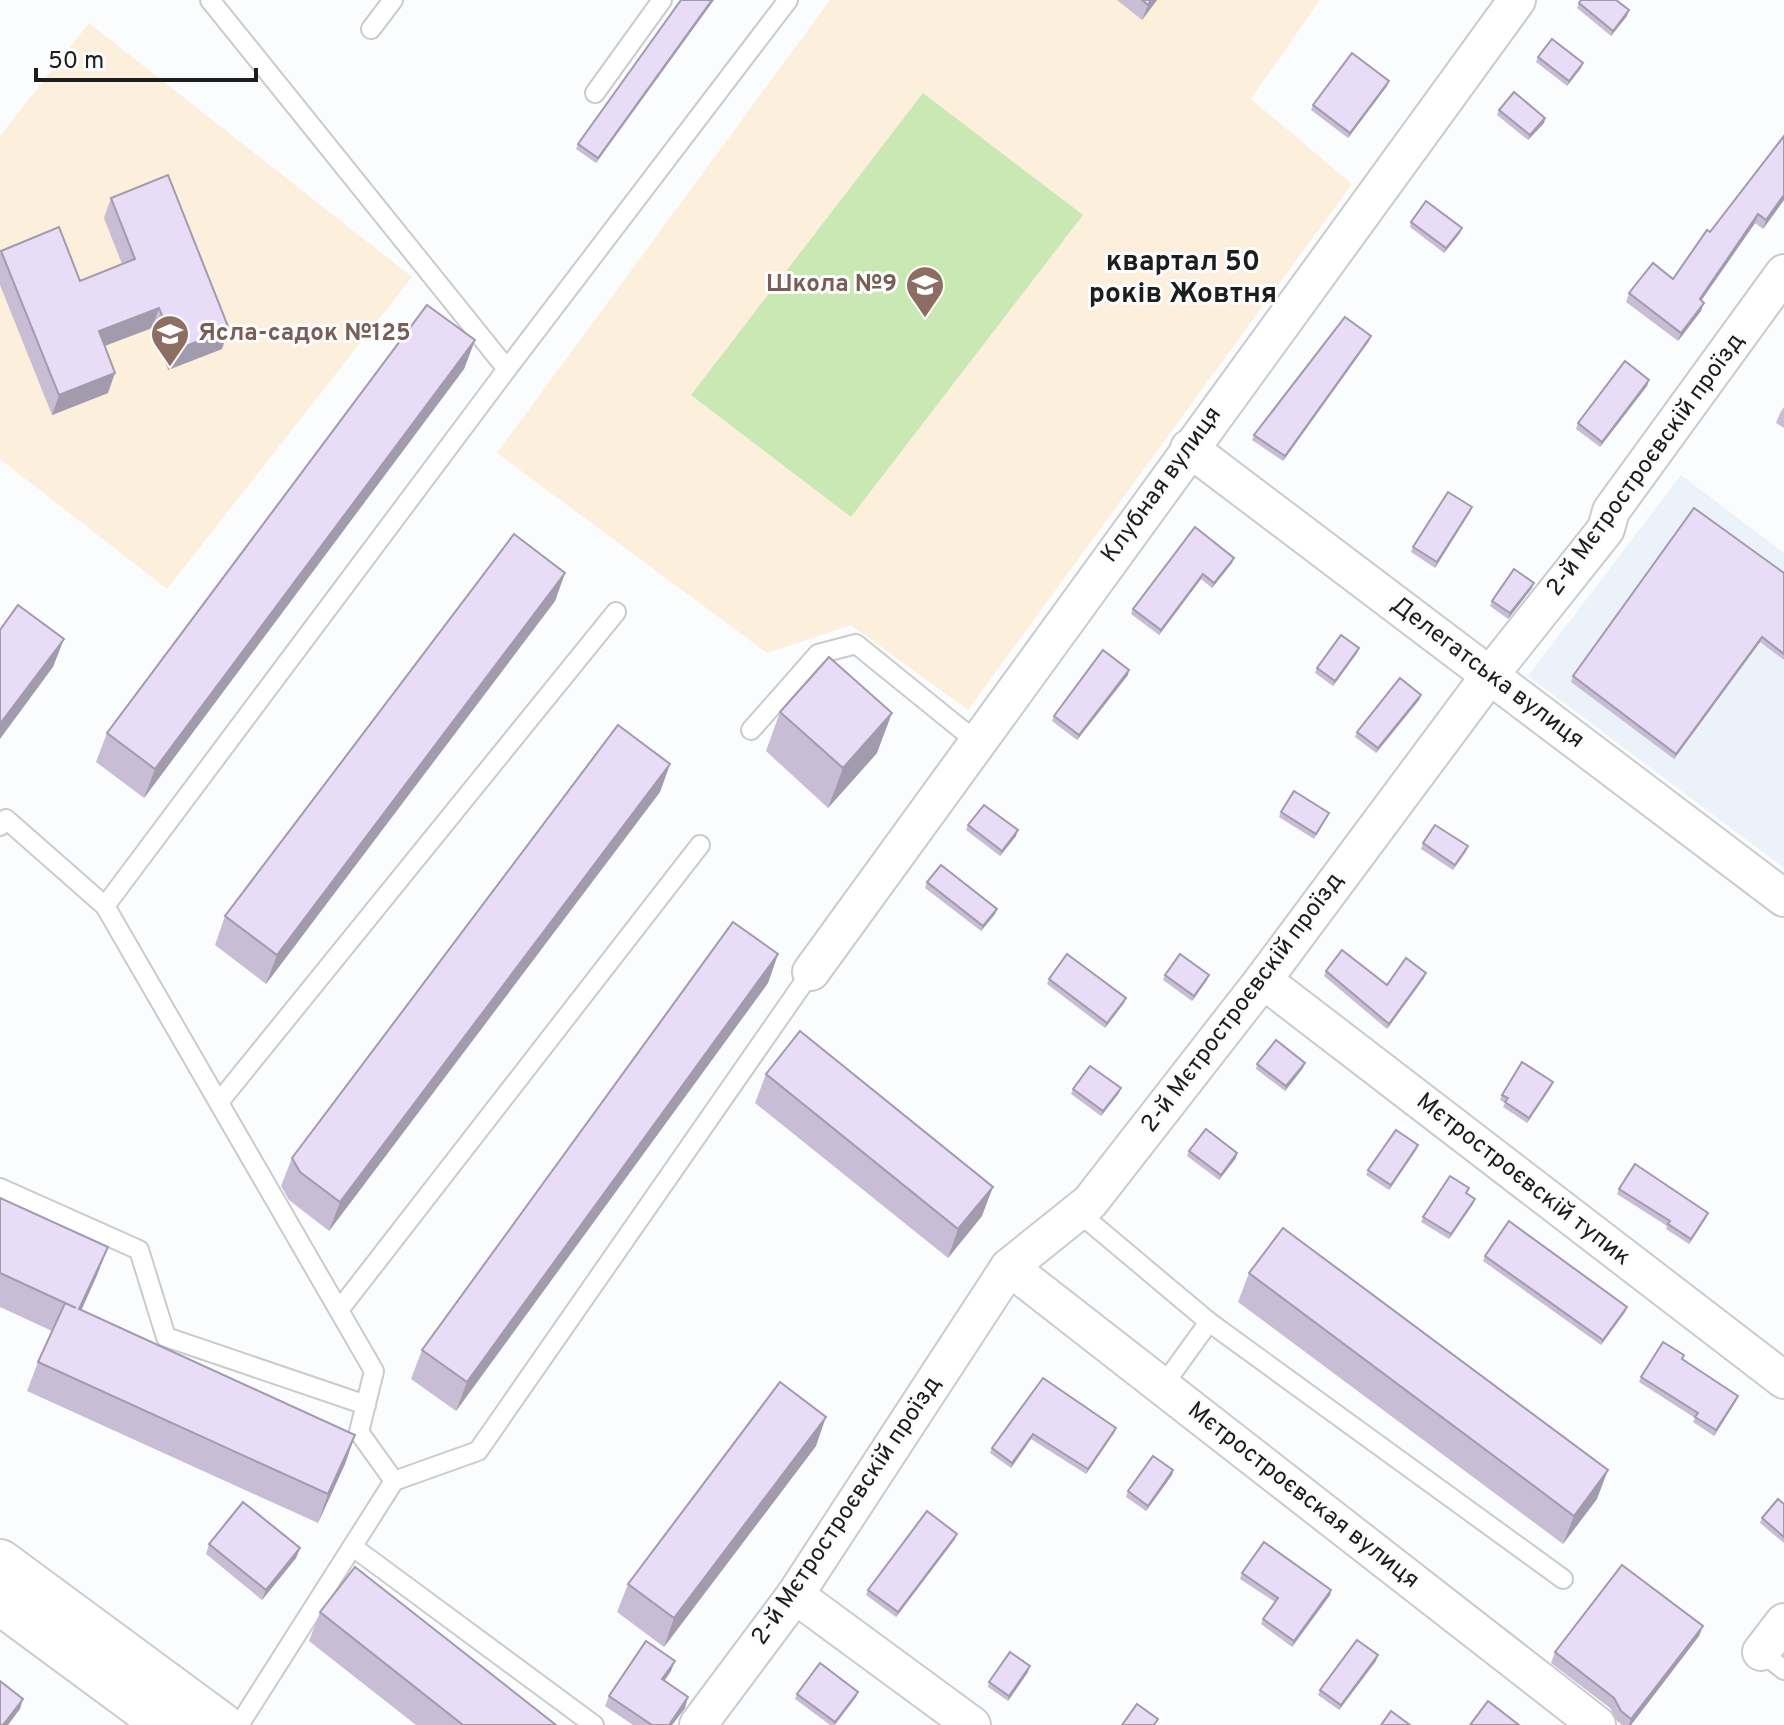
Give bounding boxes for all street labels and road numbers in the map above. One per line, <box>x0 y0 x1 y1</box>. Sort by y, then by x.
street label: 2-й Мєтростроєвскій проїзд <box>1540 328 1752 602</box>
street label: Клубная вулиця <box>1095 401 1229 569</box>
street label: Делегатська вулиця <box>1384 590 1590 756</box>
street label: 2-й Мєтростроєвскій проїзд <box>1135 867 1351 1139</box>
street label: Мєтростроєвскій тупик <box>1410 1087 1636 1273</box>
street label: 2-й Мєтростроєвскій проїзд <box>746 1371 948 1651</box>
street label: Мєтростроєвская вулиця <box>1181 1396 1425 1596</box>

